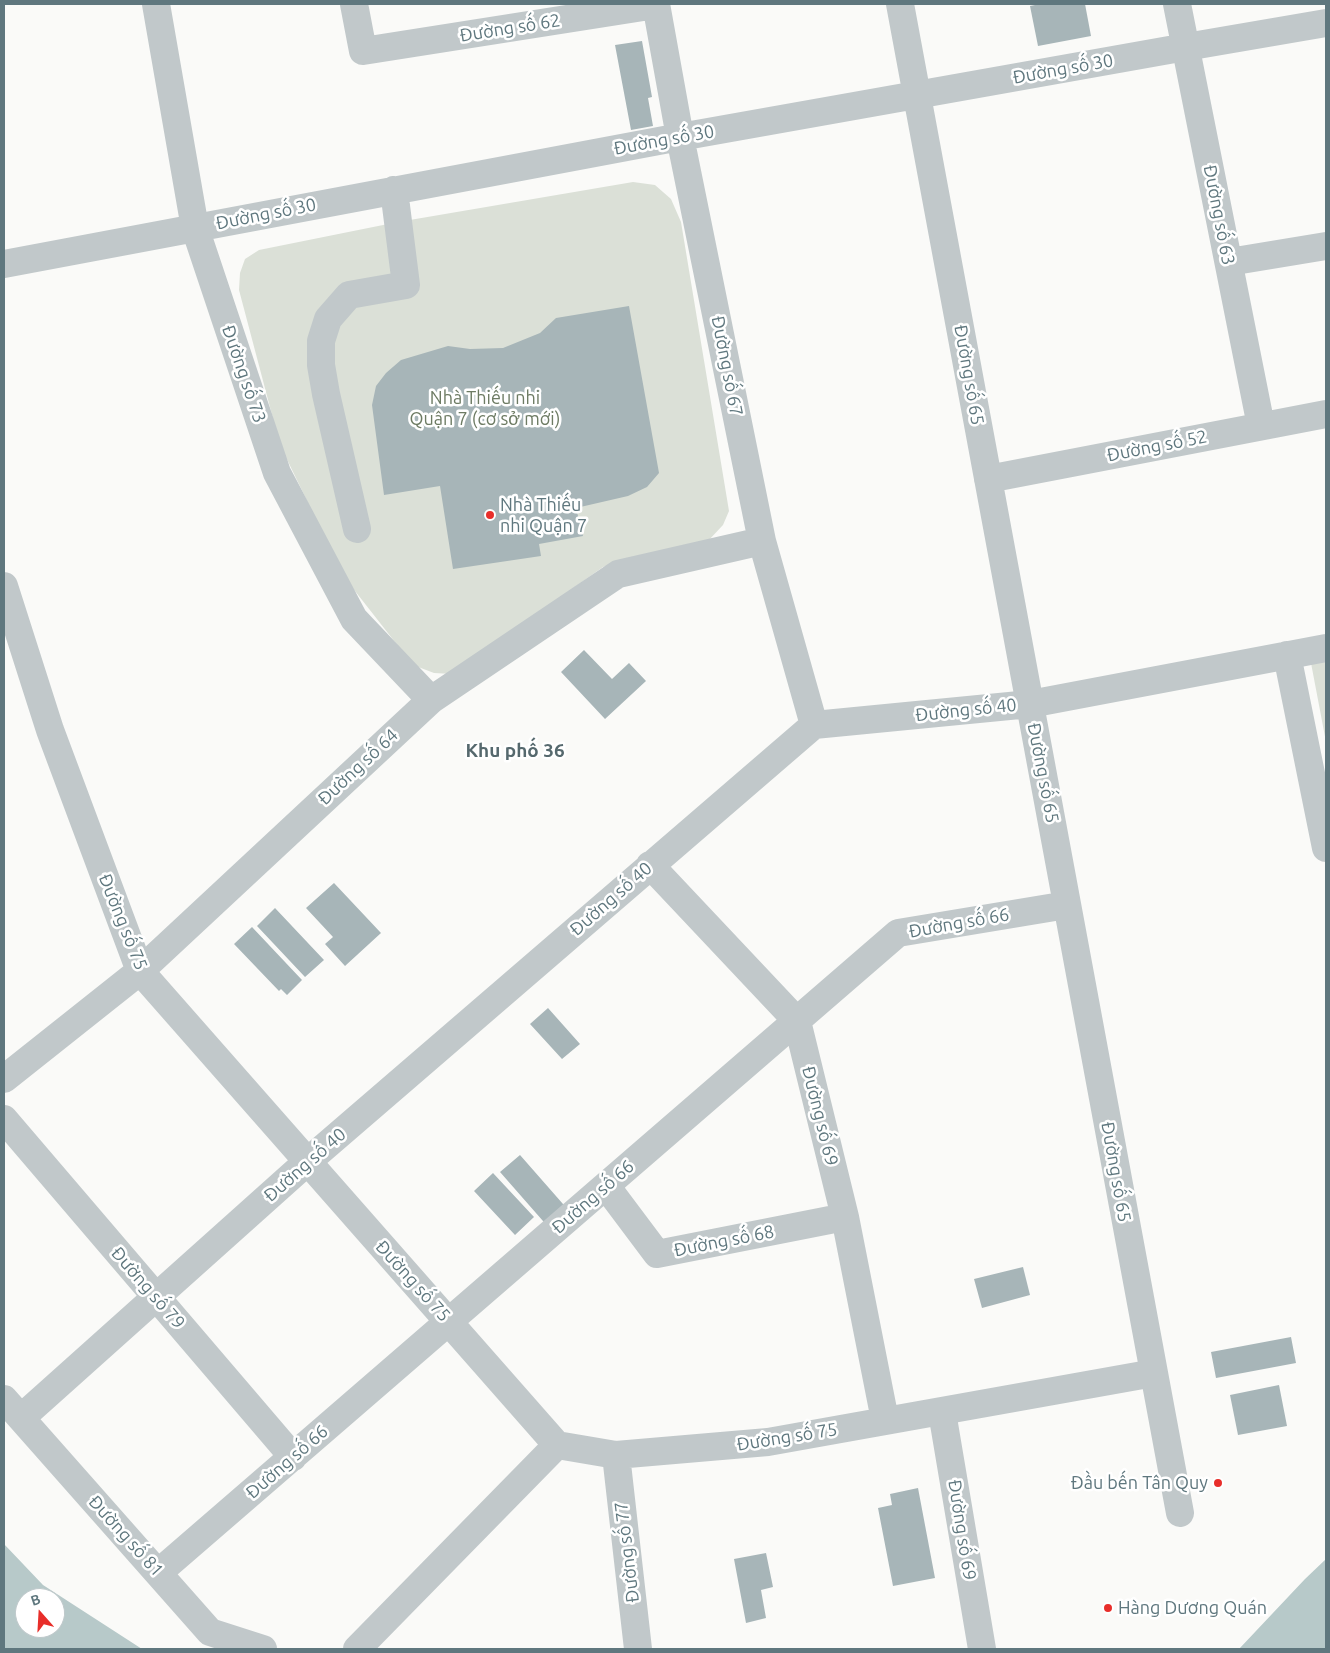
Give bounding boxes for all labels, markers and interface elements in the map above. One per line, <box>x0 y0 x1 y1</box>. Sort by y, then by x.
street label: Đường số 62 <box>458 9 562 47</box>
street label: Đường số 30 <box>1011 50 1115 88</box>
street label: Đường số 30 <box>612 121 716 159</box>
street label: Đường số 63 <box>1199 163 1239 267</box>
street label: Đường số 30 <box>214 194 318 234</box>
street label: Đường số 67 <box>707 314 747 418</box>
street label: Đường số 73 <box>217 322 271 426</box>
street label: Đường số 65 <box>950 323 988 427</box>
park label: Nhà Thiếu nhi Quận 7 (cơ sở mới) <box>410 387 560 429</box>
street label: Đường số 52 <box>1105 426 1209 466</box>
place label: Nhà Thiếu nhi Quận 7 <box>500 494 587 536</box>
marker: Nhà Thiếu nhi Quận 7 <box>484 509 496 521</box>
street label: Đường số 40 <box>914 694 1018 726</box>
street label: Đường số 65 <box>1023 721 1063 825</box>
street label: Đường số 64 <box>313 724 403 810</box>
district label: Khu phố 36 <box>465 740 565 762</box>
street label: Đường số 40 <box>566 857 656 941</box>
street label: Đường số 75 <box>94 871 152 973</box>
street label: Đường số 66 <box>907 904 1011 942</box>
street label: Đường số 69 <box>797 1064 843 1168</box>
street label: Đường số 65 <box>1097 1120 1135 1224</box>
street label: Đường số 40 <box>260 1123 350 1207</box>
street label: Đường số 66 <box>548 1155 638 1239</box>
street label: Đường số 68 <box>672 1221 776 1261</box>
street label: Đường số 75 <box>371 1236 455 1326</box>
street label: Đường số 79 <box>106 1243 190 1333</box>
street label: Đường số 75 <box>735 1418 839 1456</box>
street label: Đường số 66 <box>242 1420 332 1504</box>
place label: Đầu bến Tân Quy <box>1071 1472 1208 1494</box>
marker: Đầu bến Tân Quy <box>1212 1477 1224 1489</box>
street label: Đường số 69 <box>943 1478 981 1582</box>
street label: Đường số 81 <box>84 1491 168 1581</box>
street label: Đường số 77 <box>610 1500 644 1604</box>
north arrow <box>15 1588 65 1638</box>
text: B <box>28 1591 42 1609</box>
place label: Hàng Dương Quán <box>1118 1597 1267 1619</box>
marker: Hàng Dương Quán <box>1102 1602 1114 1614</box>

